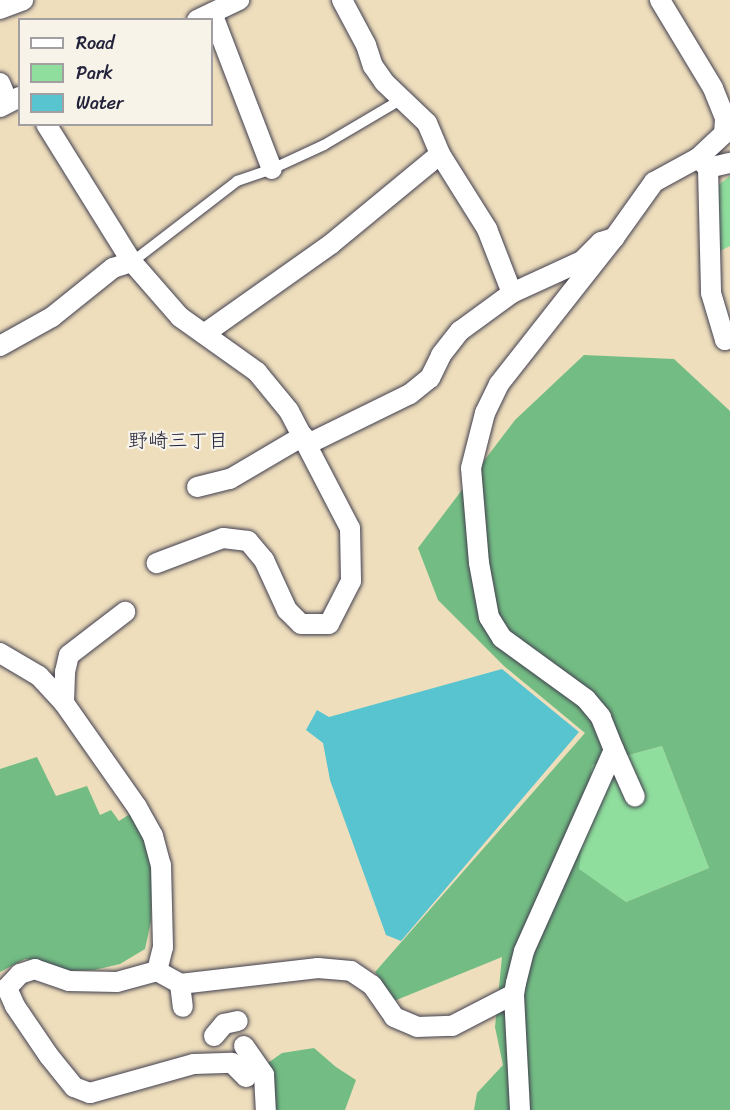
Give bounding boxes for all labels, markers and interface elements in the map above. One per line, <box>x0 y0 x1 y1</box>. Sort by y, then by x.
legend <box>18 18 213 126</box>
text: Road <box>76 27 115 59</box>
text: Park <box>76 57 113 89</box>
text: Water <box>76 87 123 119</box>
district label: 野崎三丁目 <box>128 428 228 452</box>

